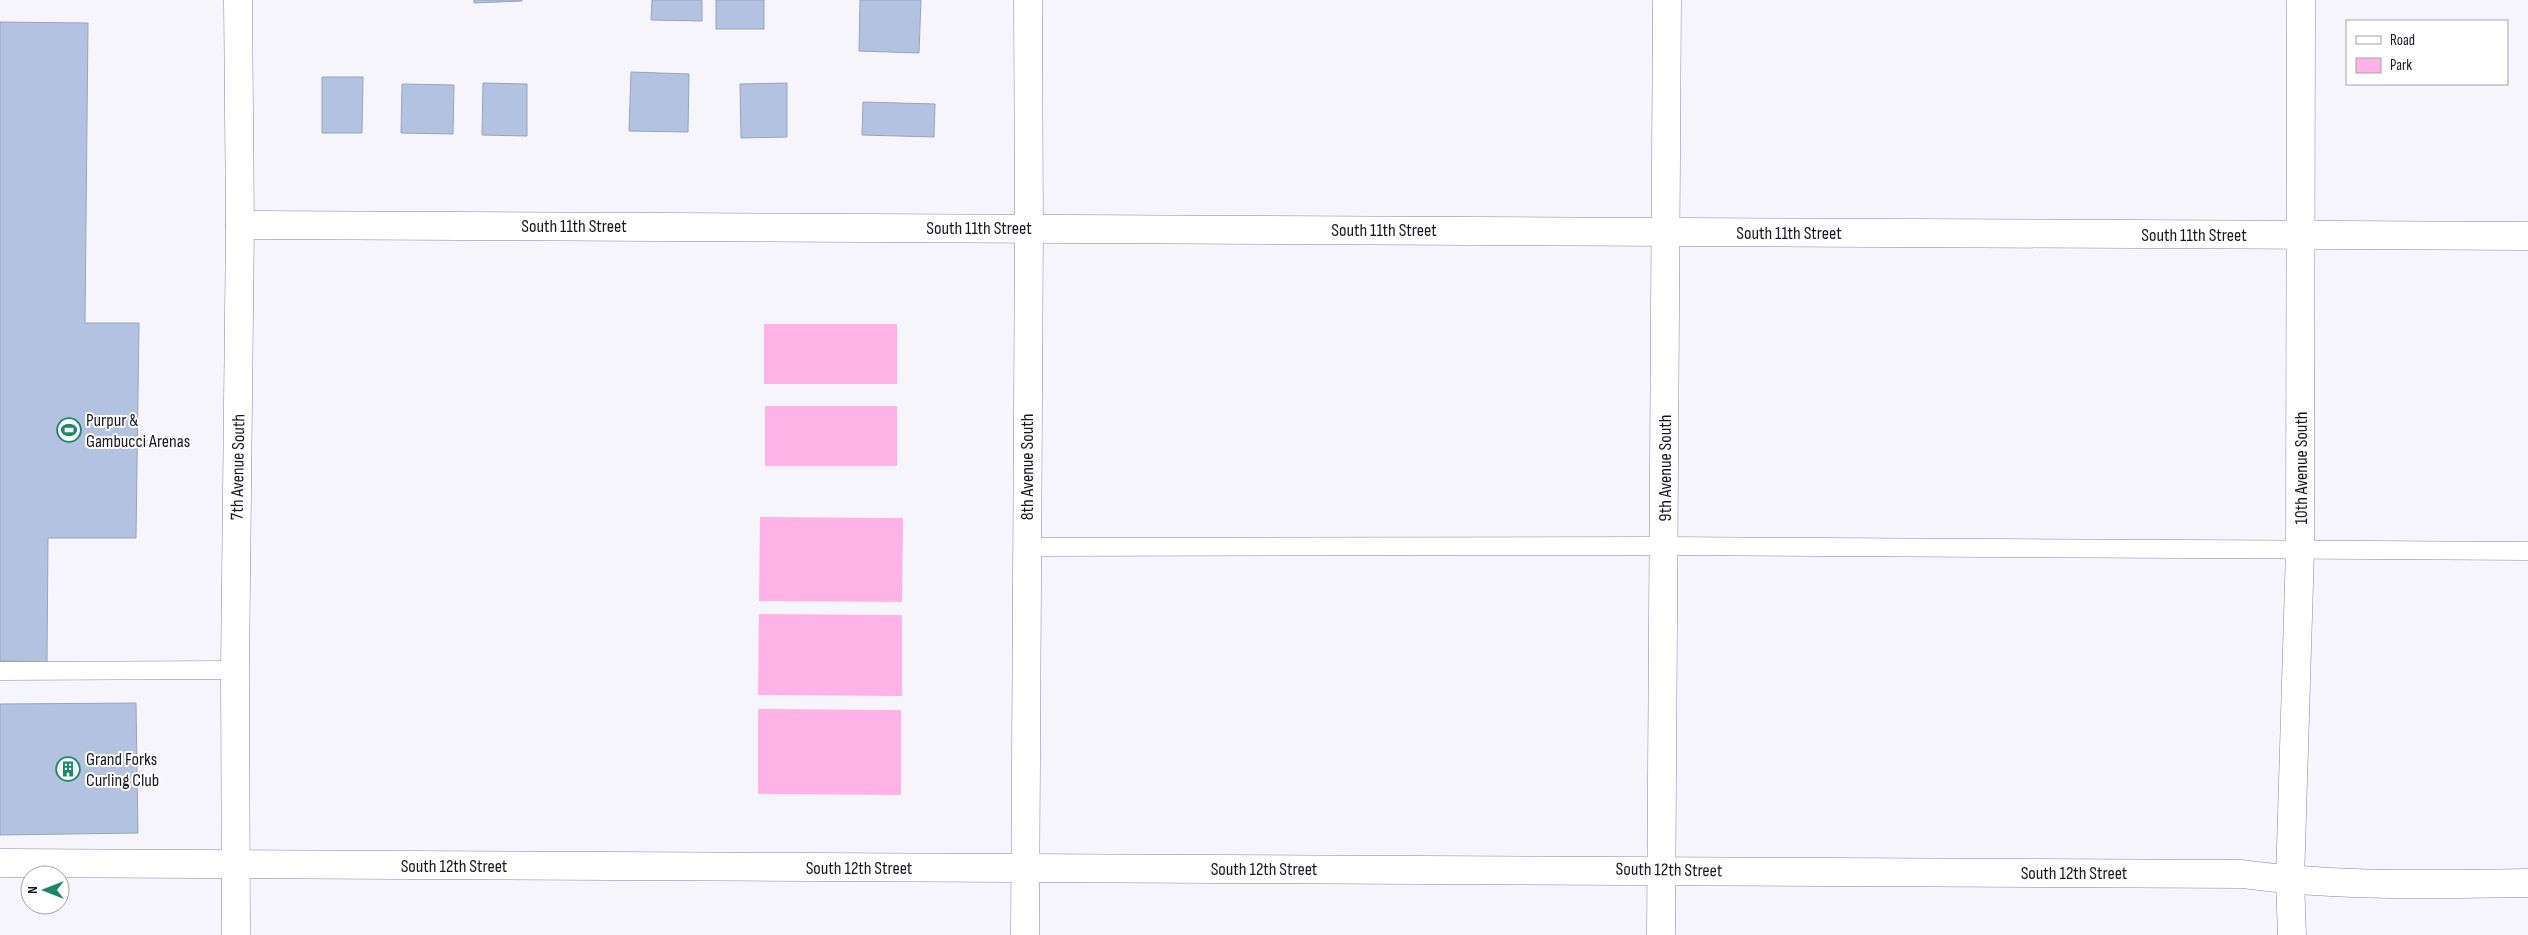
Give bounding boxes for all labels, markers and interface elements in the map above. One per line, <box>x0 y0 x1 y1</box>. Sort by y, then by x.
legend <box>2346 20 2508 85</box>
text: Road <box>2390 31 2415 50</box>
text: Park <box>2390 56 2412 75</box>
street label: South 11th Street <box>521 216 627 237</box>
street label: South 11th Street <box>926 218 1032 239</box>
street label: South 11th Street <box>1331 220 1437 241</box>
street label: South 11th Street <box>1736 223 1842 244</box>
street label: South 11th Street <box>2141 225 2247 246</box>
place label: Purpur & Gambucci Arenas <box>86 410 190 452</box>
street label: 10th Avenue South <box>2291 411 2312 525</box>
street label: 7th Avenue South <box>227 414 249 520</box>
street label: 8th Avenue South <box>1017 414 1038 520</box>
street label: 9th Avenue South <box>1655 415 1676 521</box>
sports icon: Purpur & Gambucci Arenas <box>56 417 82 443</box>
place label: Grand Forks Curling Club <box>86 749 159 791</box>
building icon: Grand Forks Curling Club <box>55 756 81 782</box>
street label: South 12th Street <box>401 856 508 877</box>
street label: South 12th Street <box>806 858 913 879</box>
street label: South 12th Street <box>1211 859 1318 880</box>
street label: South 12th Street <box>1615 859 1723 881</box>
street label: South 12th Street <box>2021 863 2128 884</box>
north arrow <box>20 865 70 915</box>
text: N <box>24 886 41 894</box>

